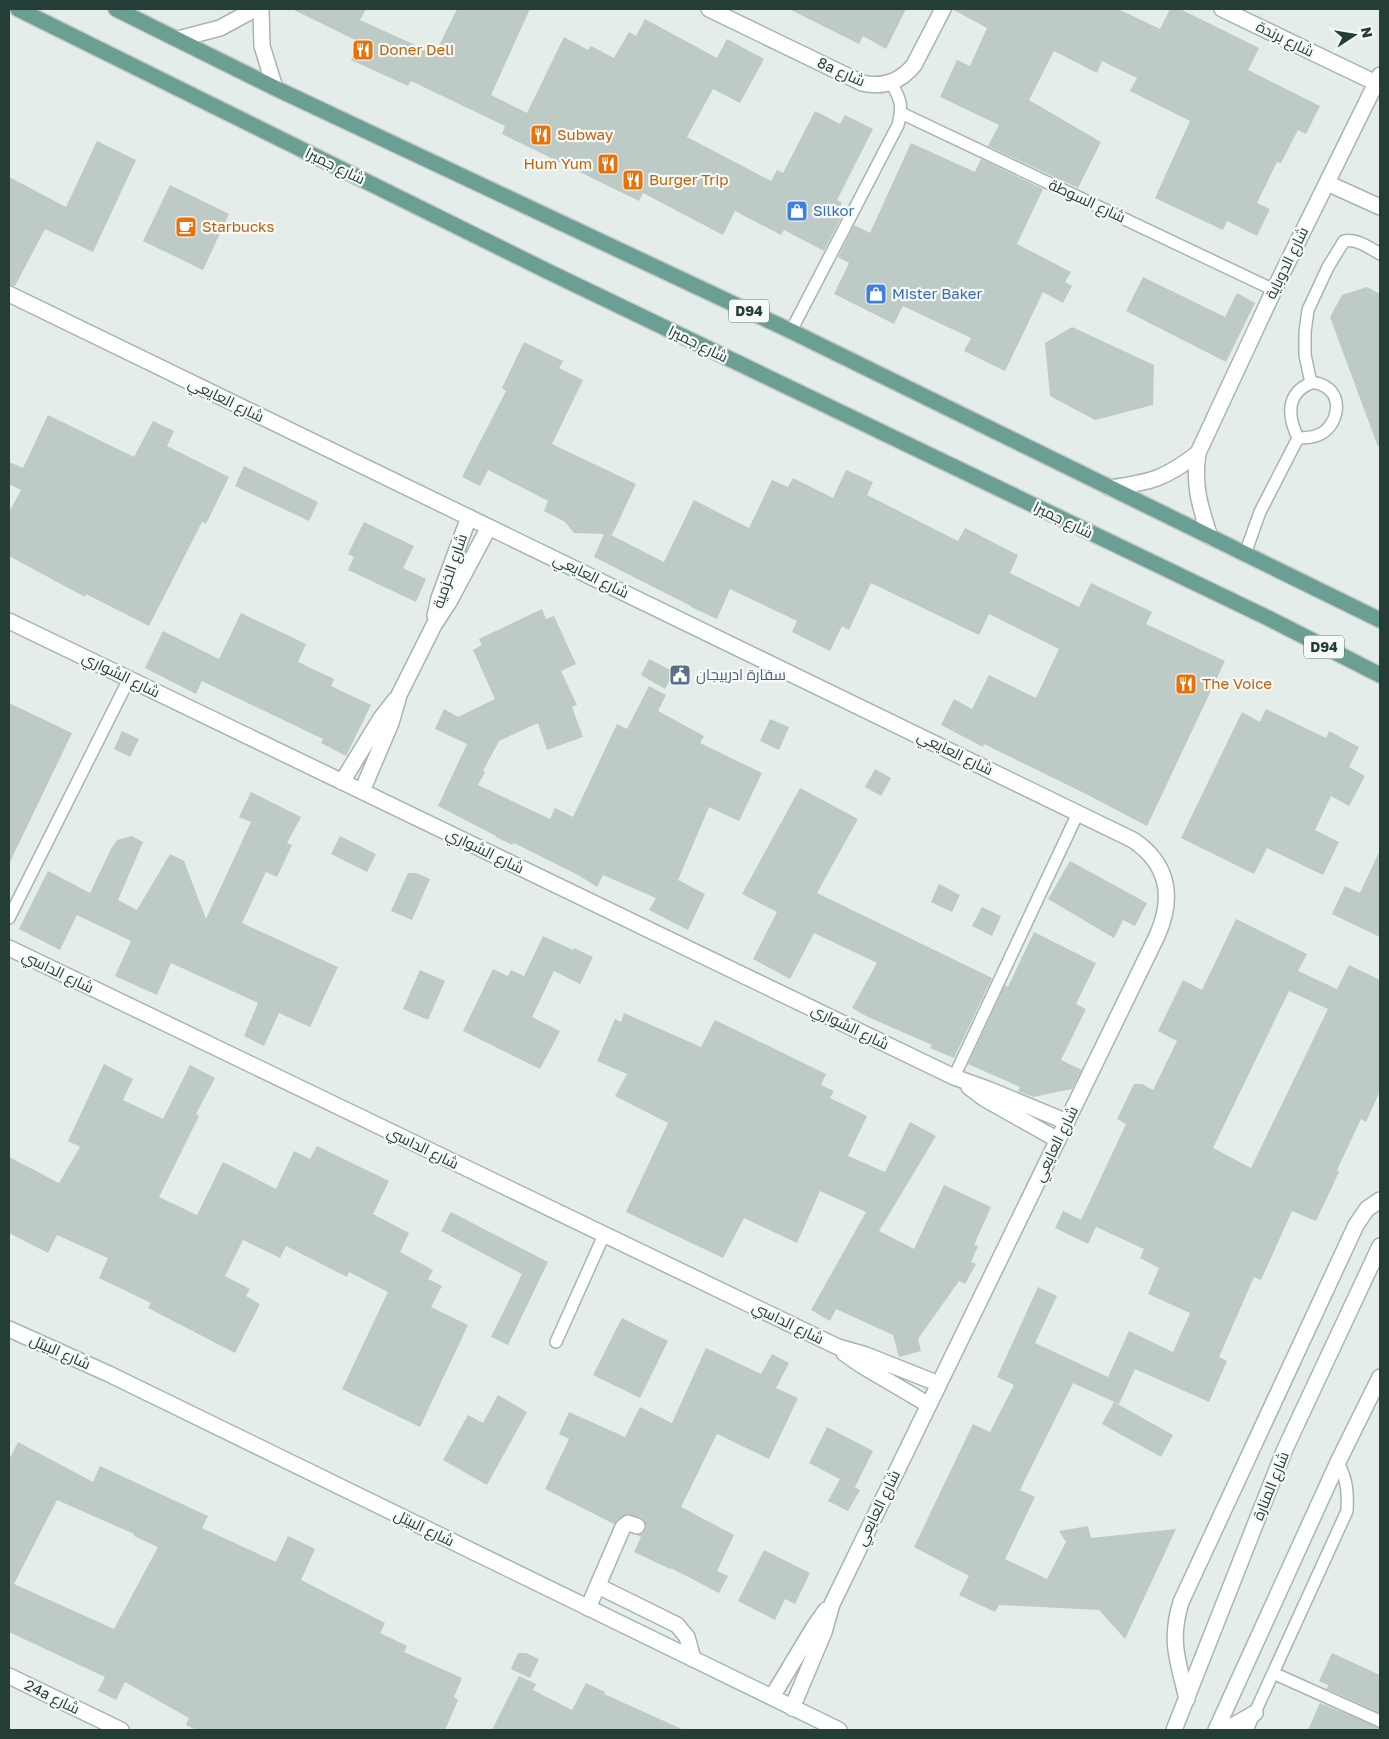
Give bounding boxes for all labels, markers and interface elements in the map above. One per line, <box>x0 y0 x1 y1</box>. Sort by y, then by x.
north arrow <box>1329 10 1379 60</box>
street label: شارع برندة <box>1252 16 1317 63</box>
text: N <box>1358 25 1377 39</box>
restaurant icon: Doner Deli <box>351 38 375 62</box>
place label: Doner Deli <box>379 40 454 58</box>
street label: 8a شارع <box>813 53 868 92</box>
restaurant icon: Subway <box>529 123 553 147</box>
place label: Subway <box>557 125 614 143</box>
street label: شارع جميرا <box>301 143 368 190</box>
restaurant icon: Hum Yum <box>596 152 620 176</box>
place label: Hum Yum <box>523 154 592 172</box>
restaurant icon: Burger Trip <box>621 168 645 192</box>
place label: Burger Trip <box>649 170 728 188</box>
street label: شارع السوطة <box>1045 175 1129 228</box>
shop icon: Silkor <box>785 199 809 223</box>
place label: Silkor <box>813 201 855 219</box>
cafe icon: Starbucks <box>174 215 198 239</box>
place label: Starbucks <box>202 217 275 235</box>
street label: شارع الدوباية <box>1261 223 1314 303</box>
shop icon: Mister Baker <box>864 282 888 306</box>
place label: Mister Baker <box>892 284 983 302</box>
road number: D94 <box>729 300 769 322</box>
street label: شارع جميرا <box>664 321 731 368</box>
street label: شارع العايعي <box>184 373 267 429</box>
street label: شارع جميرا <box>1029 497 1096 544</box>
street label: شارع الخزمية <box>428 531 473 611</box>
street label: شارع العايعي <box>549 549 632 605</box>
road number: D94 <box>1304 636 1344 659</box>
street label: شارع الشواري <box>78 648 163 704</box>
public building icon: سفارة ادربيجان <box>668 663 692 687</box>
place label: سفارة ادربيجان <box>696 665 786 685</box>
restaurant icon: The Voice <box>1174 672 1198 696</box>
place label: The Voice <box>1202 674 1272 692</box>
street label: شارع العايعي <box>913 726 996 782</box>
street label: شارع الشواري <box>442 824 527 880</box>
street label: شارع الداسي <box>18 946 97 1000</box>
street label: شارع الشواري <box>807 1000 892 1056</box>
street label: شارع العايعي <box>1029 1103 1085 1186</box>
street label: شارع الداسي <box>383 1122 462 1176</box>
street label: شارع الداسي <box>748 1297 827 1351</box>
street label: شارع البيتل <box>26 1330 94 1375</box>
street label: شارع المنارة <box>1248 1449 1295 1524</box>
street label: شارع العايعي <box>851 1467 907 1550</box>
street label: شارع البيتل <box>390 1505 457 1552</box>
street label: 24a شارع <box>21 1675 83 1720</box>

